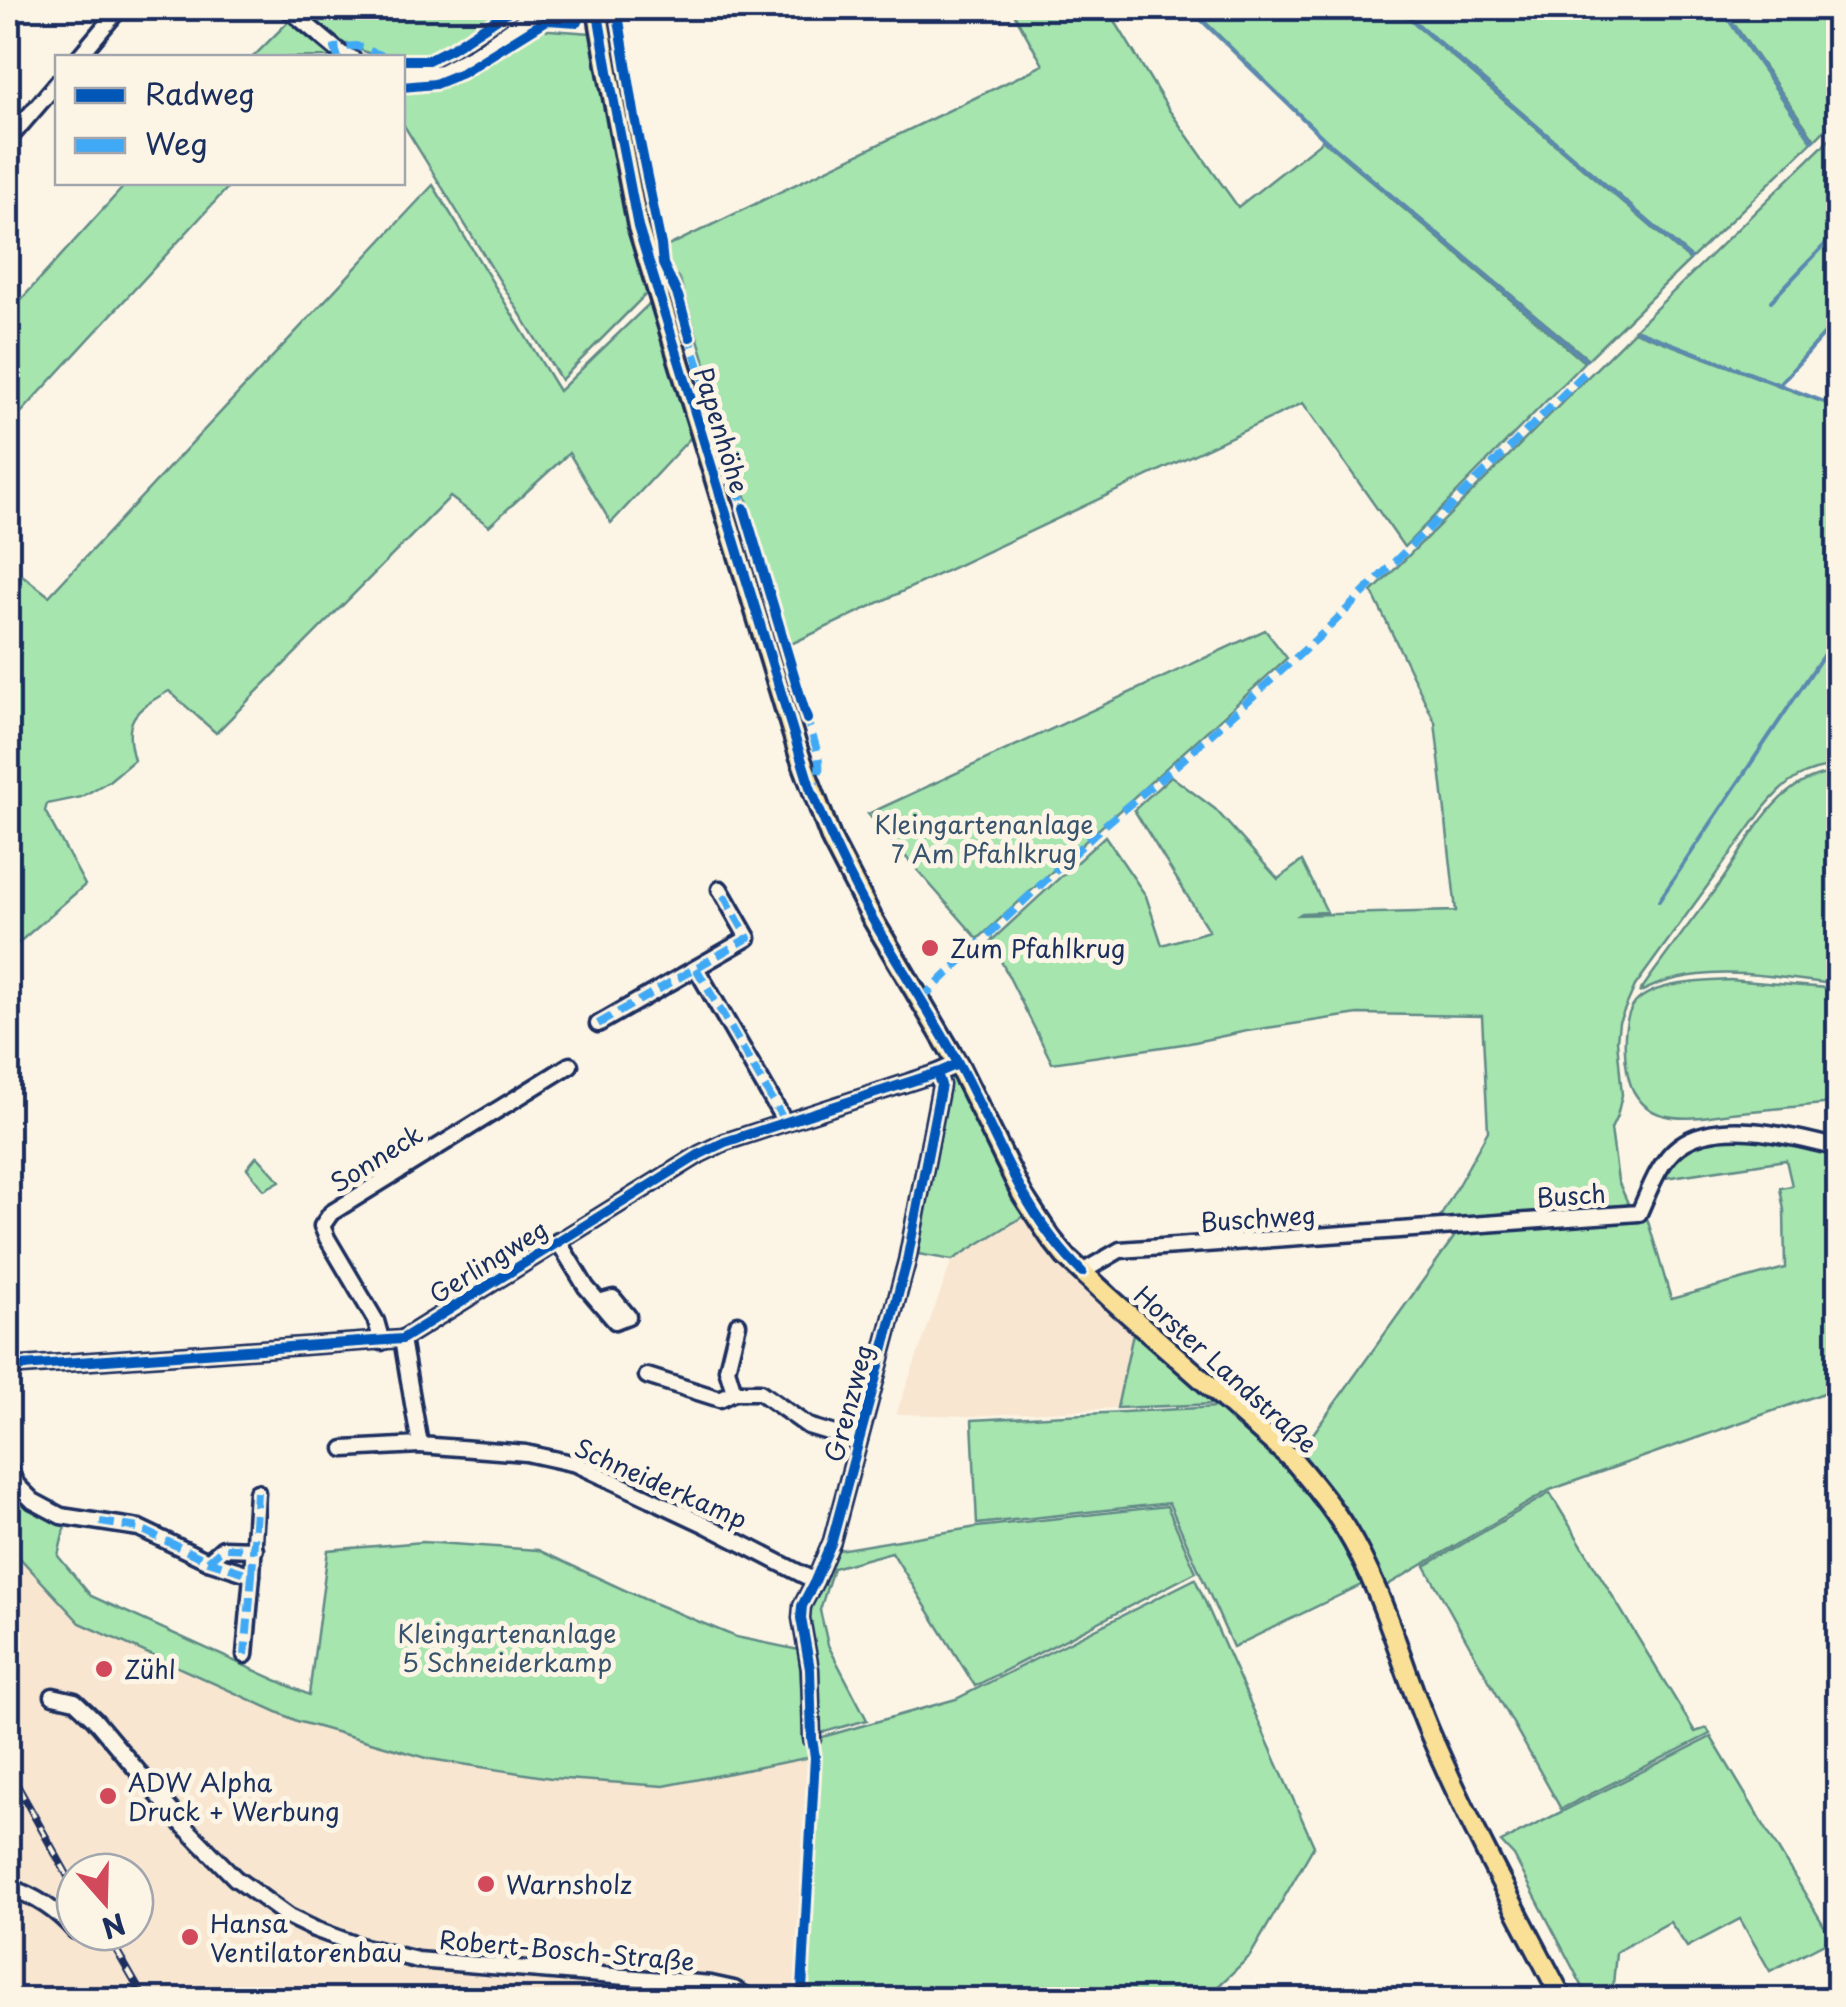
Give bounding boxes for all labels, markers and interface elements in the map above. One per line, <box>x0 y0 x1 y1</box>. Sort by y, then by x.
legend <box>55 55 405 185</box>
text: Radweg <box>145 70 255 115</box>
text: Weg <box>145 120 208 165</box>
street label: Papenhöhe <box>685 362 759 498</box>
park label: Kleingartenanlage 7 Am Pfahlkrug <box>875 805 1093 872</box>
place label: Zum Pfahlkrug <box>950 929 1125 967</box>
marker: Zum Pfahlkrug <box>919 937 941 959</box>
street label: Sonneck <box>322 1115 430 1201</box>
street label: Busch <box>1535 1174 1607 1216</box>
street label: Buschweg <box>1199 1195 1317 1241</box>
street label: Gerlingweg <box>421 1210 555 1312</box>
street label: Horster Landstraße <box>1126 1276 1326 1462</box>
street label: Grenzweg <box>814 1340 882 1466</box>
street label: Schneiderkamp <box>569 1428 753 1538</box>
park label: Kleingartenanlage 5 Schneiderkamp <box>398 1614 616 1681</box>
place label: Zühl <box>124 1650 176 1688</box>
marker: Zühl <box>93 1658 115 1680</box>
place label: ADW Alpha Druck + Werbung <box>128 1763 340 1830</box>
marker: ADW Alpha Druck + Werbung <box>97 1785 119 1807</box>
north arrow <box>55 1852 155 1952</box>
place label: Warnsholz <box>506 1865 632 1903</box>
marker: Warnsholz <box>475 1873 497 1895</box>
text: N <box>96 1903 132 1951</box>
place label: Hansa Ventilatorenbau <box>210 1904 402 1971</box>
street label: Robert-Bosch-Straße <box>438 1920 696 1980</box>
marker: Hansa Ventilatorenbau <box>179 1926 201 1948</box>

